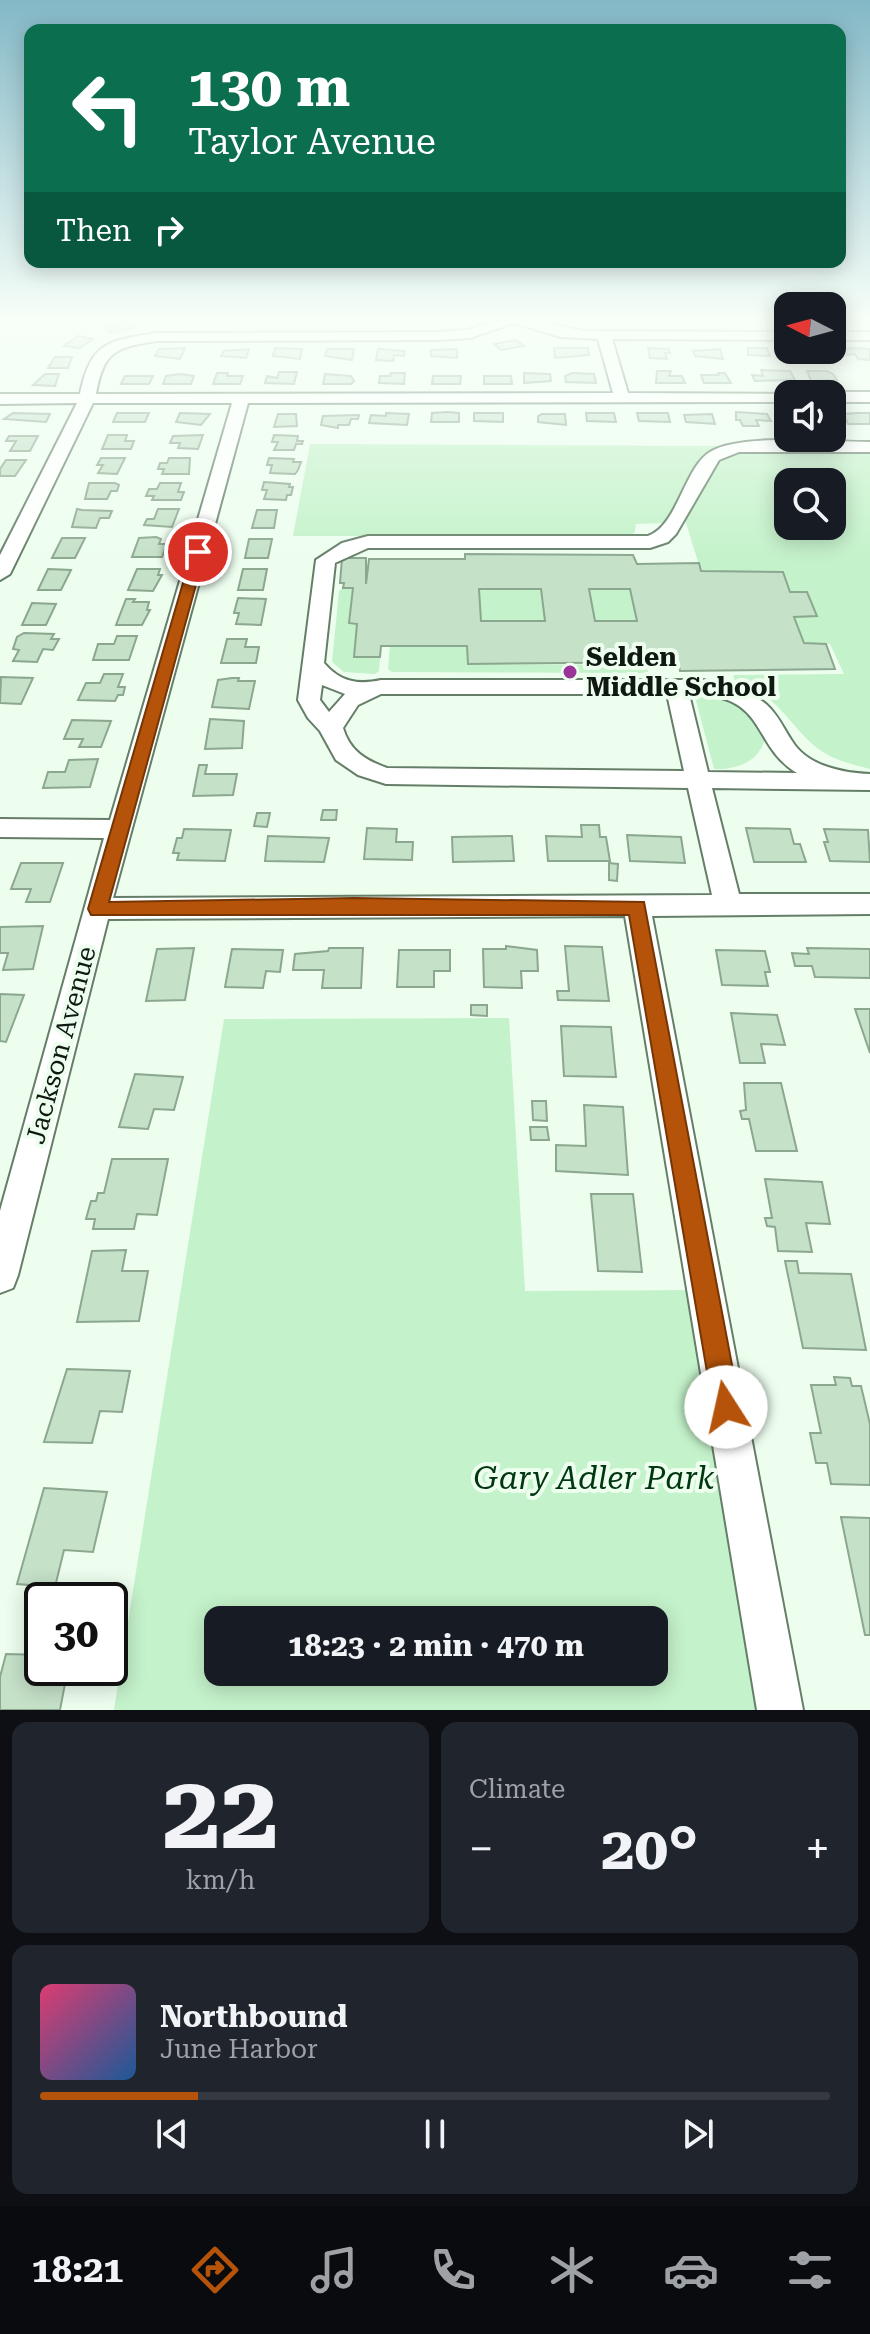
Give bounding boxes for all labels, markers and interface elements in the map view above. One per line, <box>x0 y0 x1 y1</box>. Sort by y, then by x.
text: 130 m <box>188 54 350 120</box>
icon: left <box>56 56 160 160</box>
text: Taylor Avenue <box>188 121 436 163</box>
icon: right <box>147 208 191 252</box>
text: Then <box>56 213 131 248</box>
north arrow <box>774 292 846 364</box>
map controls <box>774 292 846 540</box>
button: sound <box>774 380 846 452</box>
button: search <box>774 468 846 540</box>
pin <box>164 518 232 586</box>
icon: arrive <box>176 530 220 574</box>
place label: Selden Middle School <box>586 642 777 702</box>
marker: Selden Middle School <box>561 663 579 681</box>
street label: Jackson Avenue <box>20 943 102 1147</box>
position arrow <box>684 1365 768 1449</box>
park label: Gary Adler Park <box>474 1459 715 1497</box>
speed limit sign: 30 <box>24 1582 128 1686</box>
text: 18:23 · 2 min · 470 m <box>288 1628 584 1663</box>
text: 22 <box>162 1752 279 1873</box>
text: Climate <box>469 1774 565 1804</box>
text: 20° <box>601 1813 698 1884</box>
text: − <box>469 1823 494 1875</box>
text: + <box>805 1823 830 1875</box>
text: km/h <box>186 1865 255 1895</box>
text: Northbound <box>160 1999 348 2034</box>
text: June Harbor <box>160 2034 318 2064</box>
icon: previous <box>150 2112 194 2156</box>
icon: pause <box>413 2112 457 2156</box>
icon: next <box>676 2112 720 2156</box>
icon: directions <box>187 2242 243 2298</box>
icon: music <box>306 2242 362 2298</box>
icon: phone <box>425 2242 481 2298</box>
icon: climate <box>544 2242 600 2298</box>
icon: car <box>663 2242 719 2298</box>
icon: filters <box>782 2242 838 2298</box>
text: 18:21 <box>32 2249 123 2291</box>

